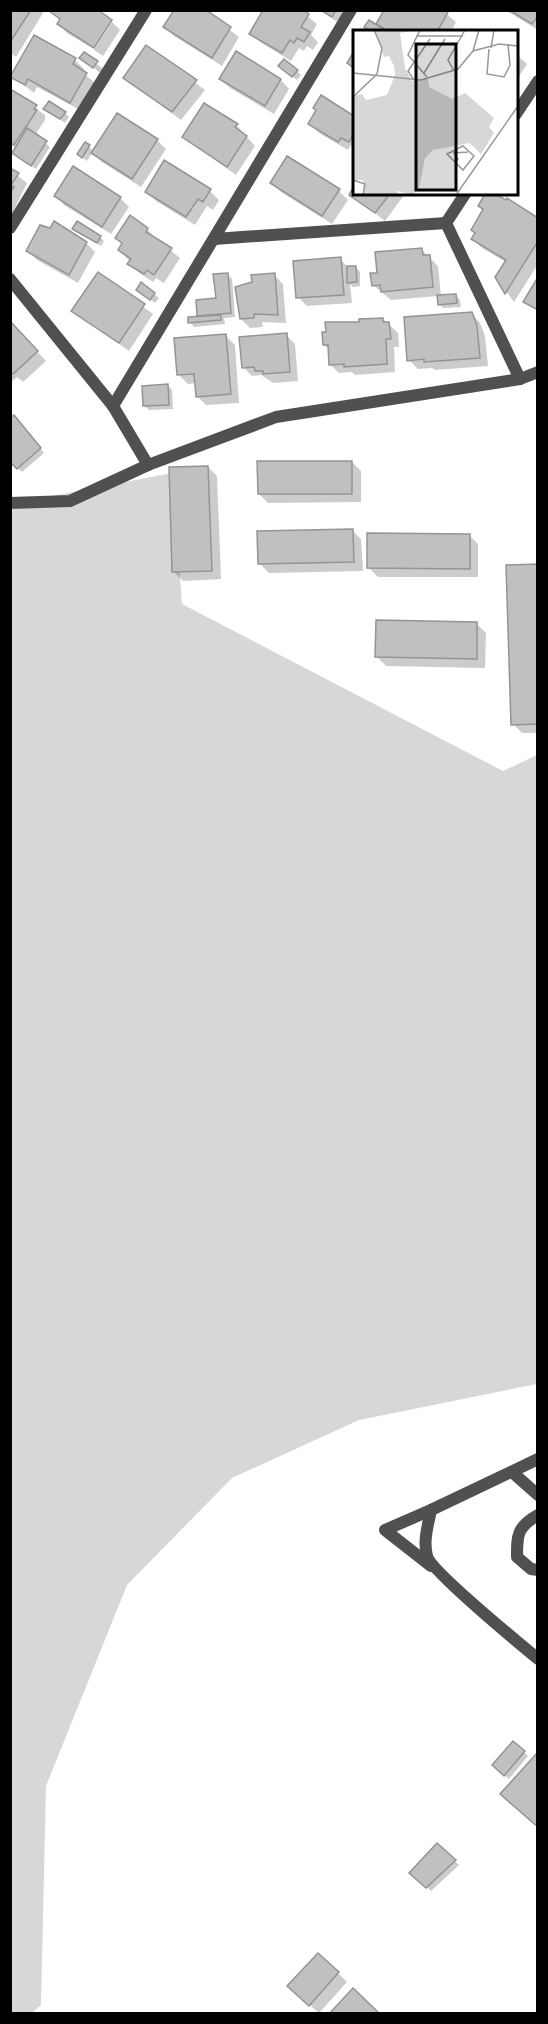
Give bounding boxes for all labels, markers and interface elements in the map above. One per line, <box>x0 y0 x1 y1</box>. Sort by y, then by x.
inset map <box>353 30 518 195</box>

